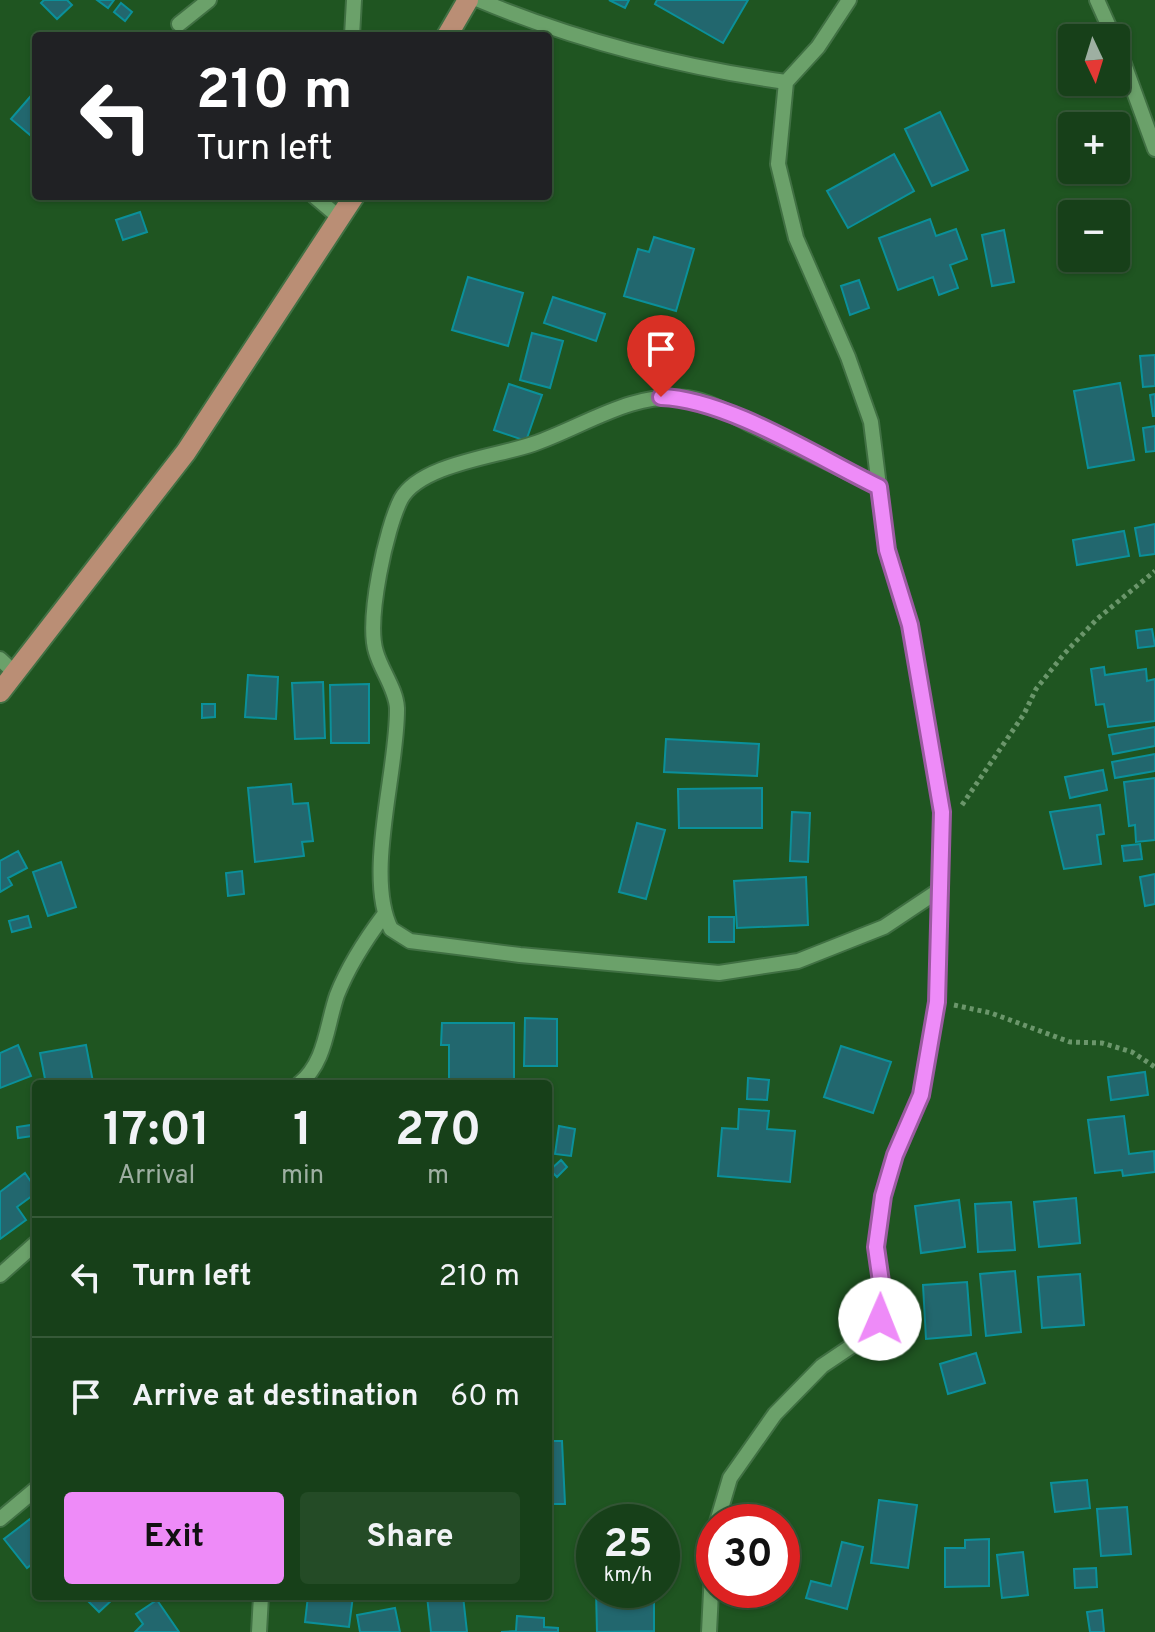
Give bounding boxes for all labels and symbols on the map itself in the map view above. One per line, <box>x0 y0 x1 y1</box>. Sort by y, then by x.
north arrow <box>1058 24 1130 96</box>
pin <box>627 315 695 397</box>
position arrow <box>838 1277 922 1361</box>
speed limit sign: 30 <box>696 1504 800 1608</box>

